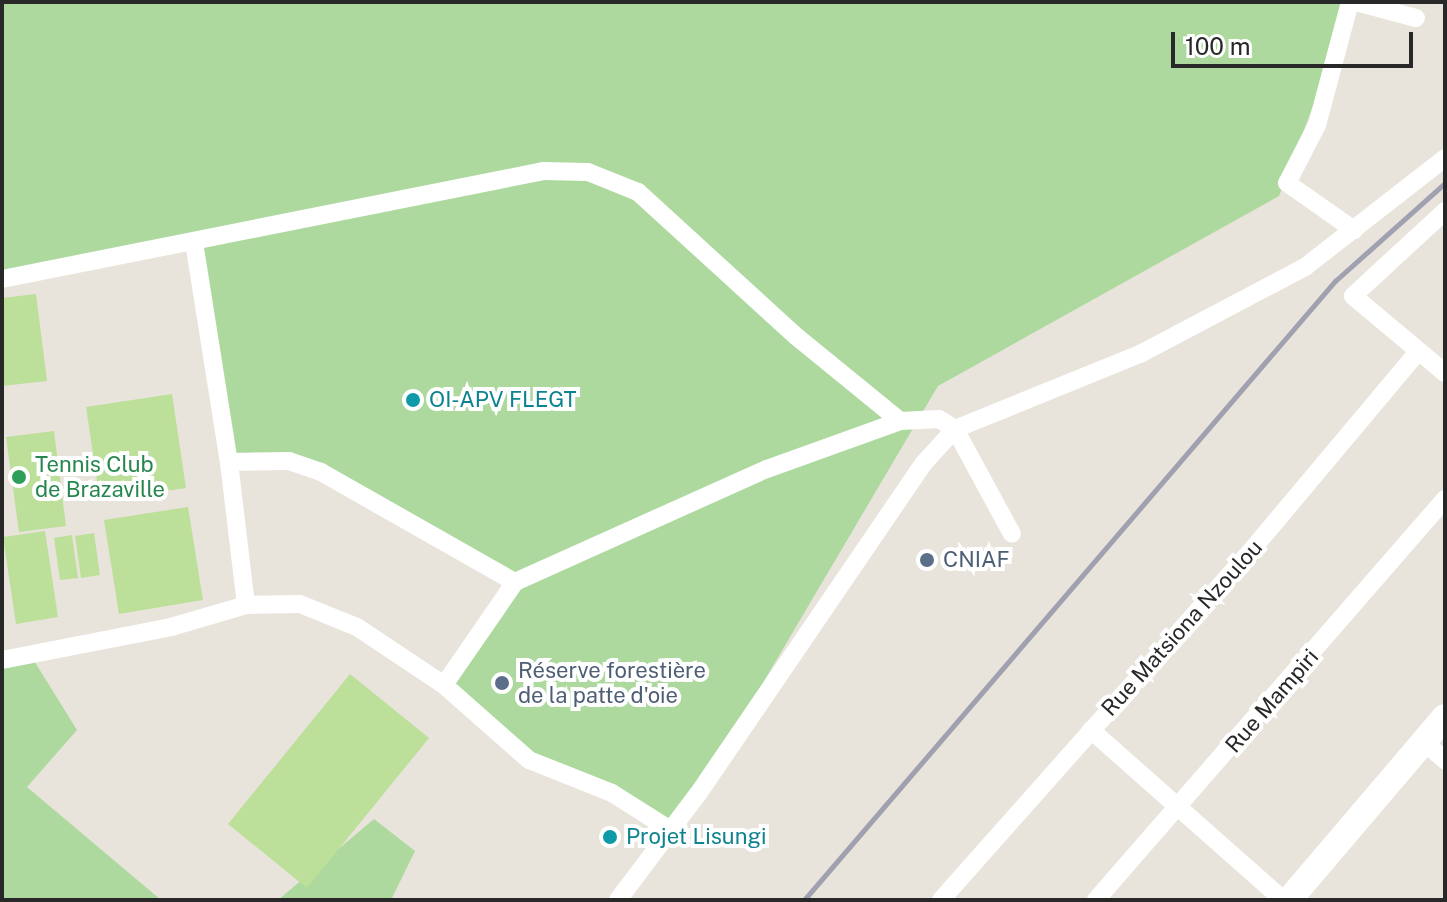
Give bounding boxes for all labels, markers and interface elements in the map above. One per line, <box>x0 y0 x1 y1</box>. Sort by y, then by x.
scale bar <box>1175 16 1417 66</box>
text: 100 m <box>1185 32 1251 60</box>
place label: OI-APV FLEGT <box>429 387 577 413</box>
marker: OI-APV FLEGT <box>404 391 422 409</box>
place label: Tennis Club de Brazaville <box>35 451 165 502</box>
marker: Tennis Club de Brazaville <box>10 468 28 486</box>
street label: Rue Matsiona Nzoulou <box>1096 535 1268 721</box>
place label: CNIAF <box>943 547 1010 573</box>
marker: CNIAF <box>918 551 936 569</box>
street label: Rue Mampiri <box>1220 644 1324 758</box>
place label: Réserve forestière de la patte d'oie <box>518 657 706 708</box>
marker: Réserve forestière de la patte d'oie <box>493 674 511 692</box>
place label: Projet Lisungi <box>626 824 767 850</box>
marker: Projet Lisungi <box>601 828 619 846</box>

